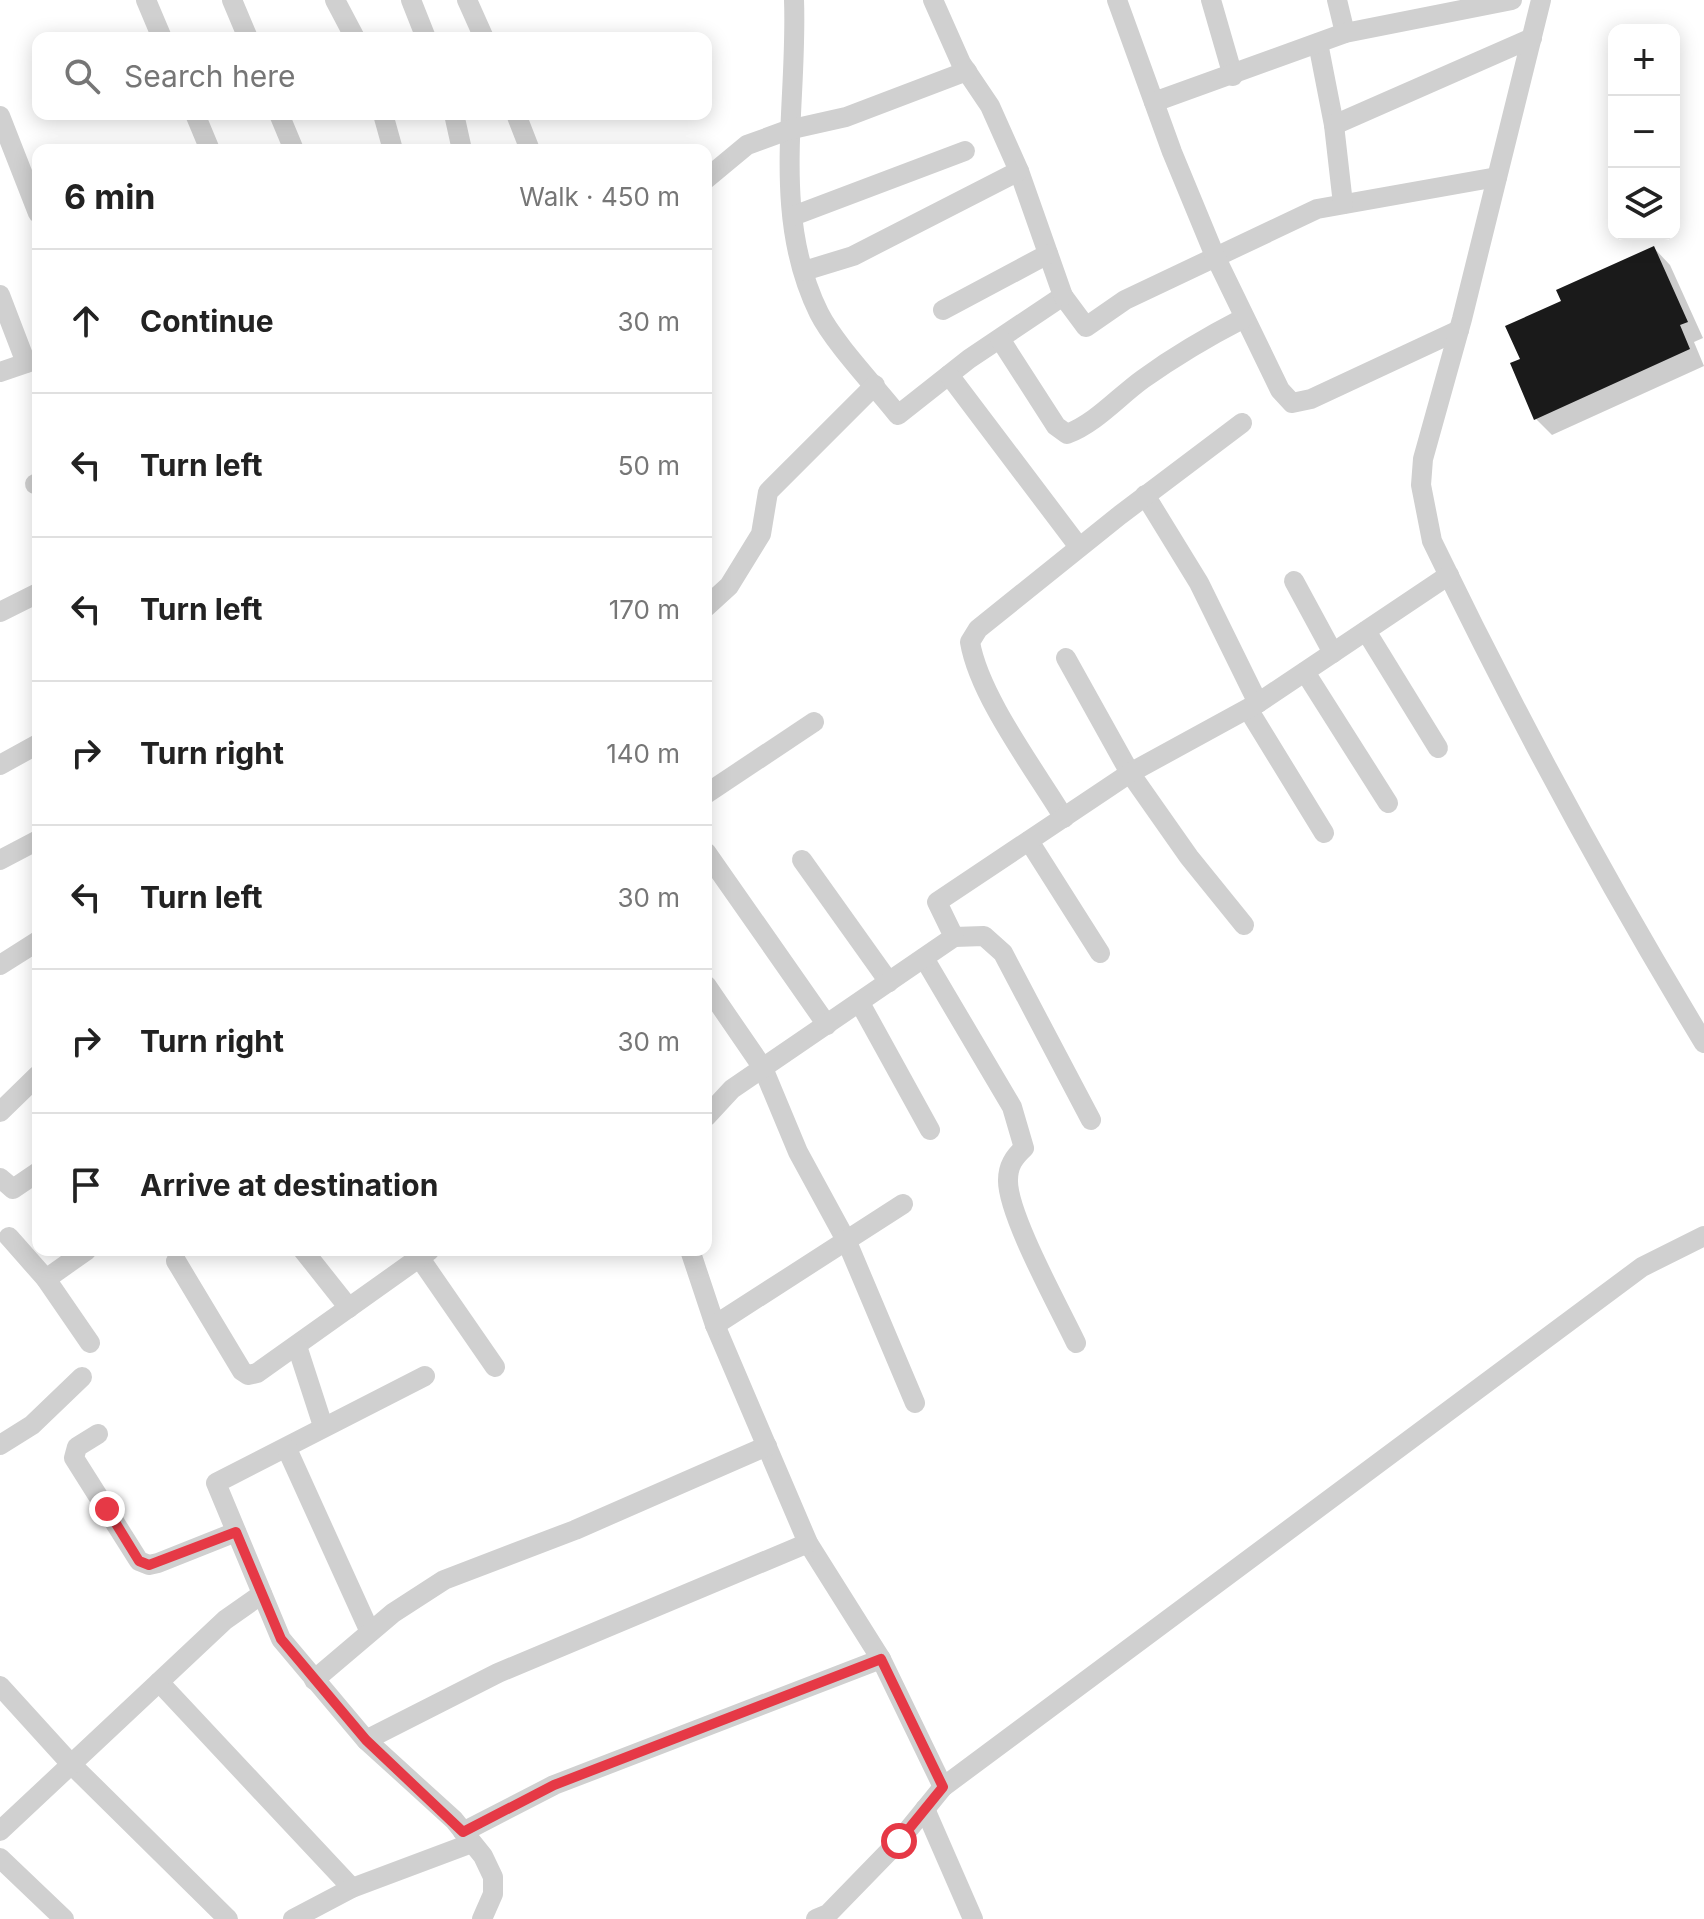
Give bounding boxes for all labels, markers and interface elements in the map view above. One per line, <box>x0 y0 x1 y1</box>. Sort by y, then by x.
map controls <box>1608 24 1680 240</box>
button: + <box>1608 24 1680 96</box>
search box <box>32 32 712 120</box>
icon: search <box>60 54 104 98</box>
text: Search here <box>124 58 296 94</box>
button: − <box>1608 96 1680 168</box>
button: layers <box>1608 168 1680 240</box>
text: 6 min <box>64 176 156 217</box>
text: Walk · 450 m <box>519 181 680 212</box>
icon: ahead <box>64 299 108 343</box>
text: Continue <box>140 303 274 339</box>
text: 30 m <box>617 306 680 337</box>
icon: left <box>64 443 108 487</box>
text: Turn left <box>140 447 262 483</box>
text: 50 m <box>618 450 680 481</box>
icon: left <box>64 587 108 631</box>
text: Turn left <box>140 591 262 627</box>
text: 170 m <box>609 594 680 625</box>
icon: right <box>64 731 108 775</box>
text: Turn right <box>140 735 284 771</box>
text: 140 m <box>606 738 680 769</box>
icon: left <box>64 875 108 919</box>
text: Turn left <box>140 879 262 915</box>
text: 30 m <box>617 882 680 913</box>
icon: right <box>64 1019 108 1063</box>
text: Turn right <box>140 1023 284 1059</box>
text: 30 m <box>617 1026 680 1057</box>
icon: arrive <box>64 1163 108 1207</box>
text: Arrive at destination <box>140 1167 438 1203</box>
route end <box>89 1491 125 1527</box>
route start <box>881 1823 917 1859</box>

